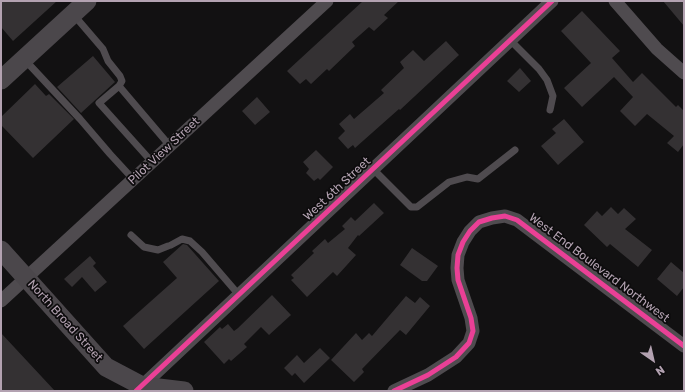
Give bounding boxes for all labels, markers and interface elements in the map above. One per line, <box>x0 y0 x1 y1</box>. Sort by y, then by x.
street label: Pilot View Street <box>125 114 203 188</box>
street label: West 6th Street <box>300 154 374 224</box>
street label: West End Boulevard Northwest <box>526 210 672 326</box>
street label: North Broad Street <box>24 277 106 365</box>
north arrow <box>633 340 673 380</box>
text: N <box>653 363 667 378</box>

